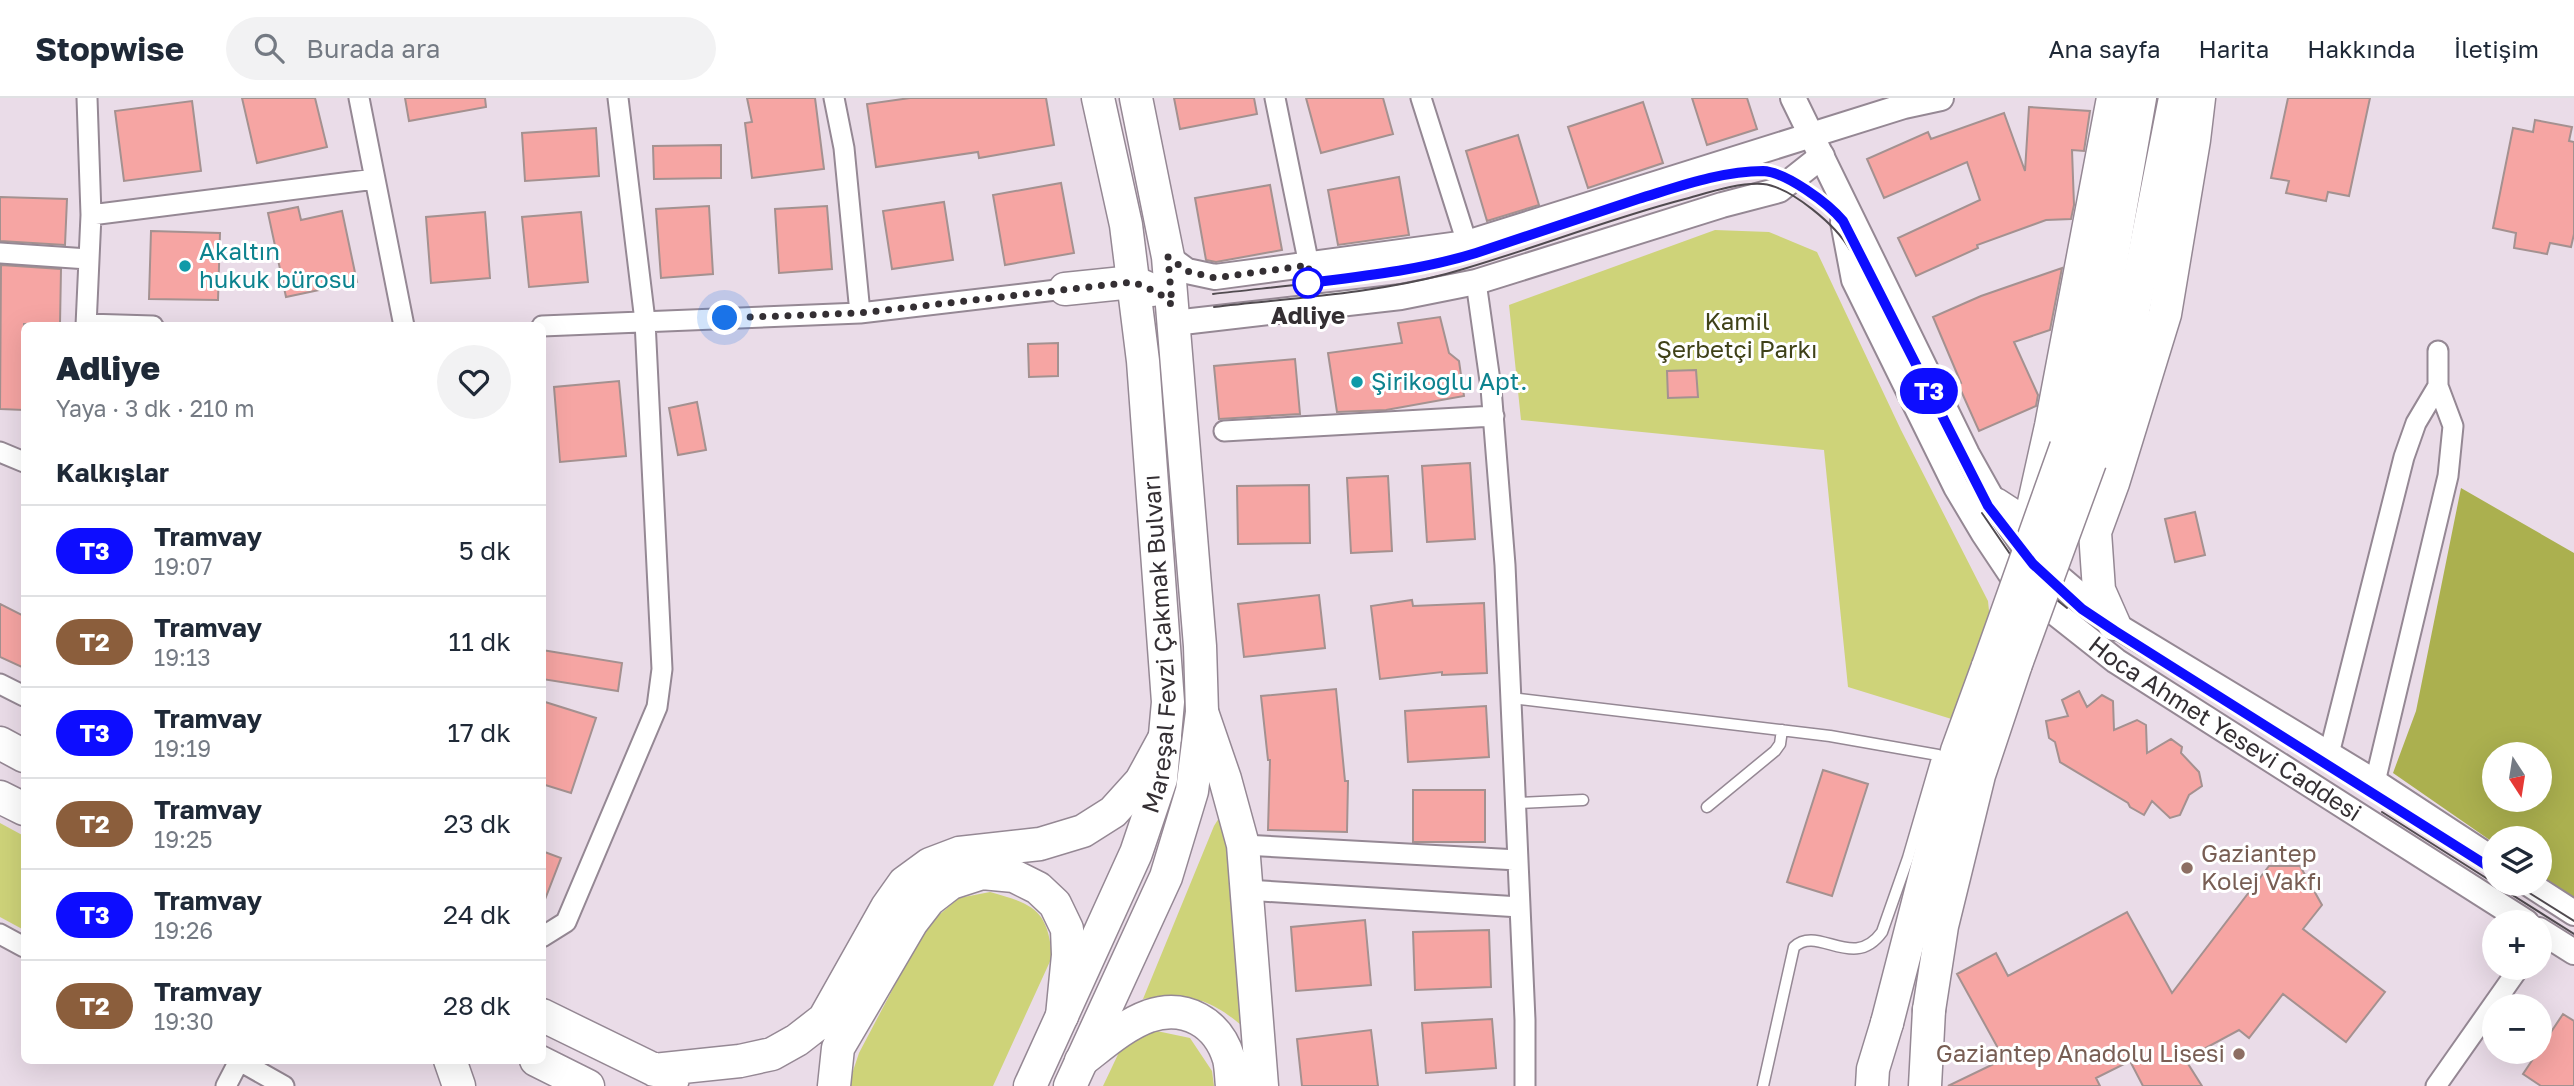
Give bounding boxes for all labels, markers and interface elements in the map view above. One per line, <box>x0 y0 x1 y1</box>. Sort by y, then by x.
search box <box>226 17 716 80</box>
text: Stopwise <box>35 29 184 68</box>
icon: search <box>250 29 288 67</box>
text: Burada ara <box>306 33 440 64</box>
text: Ana sayfa <box>2049 34 2160 63</box>
text: Harita <box>2198 34 2269 63</box>
text: Hakkında <box>2307 34 2416 63</box>
text: İletişim <box>2454 34 2539 63</box>
place label: Akaltın hukuk bürosu <box>199 236 356 293</box>
marker: Akaltın hukuk bürosu <box>177 258 193 274</box>
marker: Adliye <box>1293 268 1323 298</box>
your location <box>707 300 742 335</box>
place label: Adliye <box>1271 300 1345 329</box>
park label: Kamil Şerbetçi Parkı <box>1657 306 1817 363</box>
button: heart <box>437 345 511 419</box>
text: Adliye <box>56 348 160 387</box>
place label: Şirikoğlu Apt. <box>1371 366 1527 395</box>
line badge: T3 <box>1898 368 1960 414</box>
marker: Şirikoğlu Apt. <box>1349 374 1365 390</box>
text: T3 <box>1914 376 1944 405</box>
text: Yaya · 3 dk · 210 m <box>56 394 255 422</box>
text: Kalkışlar <box>56 457 169 488</box>
street label: Mareşal Fevzi Çakmak Bulvarı <box>1135 474 1181 817</box>
text: Tramvay <box>154 521 262 552</box>
text: 5 dk <box>459 535 511 566</box>
text: T3 <box>79 536 110 565</box>
text: 19:07 <box>154 552 212 580</box>
text: Tramvay <box>154 612 262 643</box>
text: 11 dk <box>449 626 511 657</box>
text: T2 <box>79 627 110 656</box>
street label: Hoca Ahmet Yesevi Caddesi <box>2084 629 2367 827</box>
text: 19:13 <box>154 643 211 671</box>
text: Tramvay <box>154 703 262 734</box>
text: 17 dk <box>447 717 511 748</box>
text: T3 <box>79 718 110 747</box>
text: 19:19 <box>154 734 211 762</box>
north arrow <box>2482 742 2552 812</box>
map controls <box>2482 742 2552 1064</box>
text: Tramvay <box>154 794 262 825</box>
text: 23 dk <box>444 808 511 839</box>
text: T2 <box>79 809 110 838</box>
text: 19:25 <box>154 825 213 853</box>
button: layers <box>2482 826 2552 896</box>
place label: Gaziantep Kolej Vakfı <box>2201 838 2322 895</box>
marker: Gaziantep Kolej Vakfı <box>2179 860 2195 876</box>
text: Tramvay <box>154 885 262 916</box>
text: 24 dk <box>443 899 511 930</box>
text: T3 <box>79 900 110 929</box>
button: + <box>2482 910 2552 980</box>
text: 19:26 <box>154 916 213 944</box>
text: Tramvay <box>154 976 262 1007</box>
text: 28 dk <box>443 990 511 1021</box>
text: T2 <box>79 991 110 1020</box>
button: − <box>2482 994 2552 1064</box>
text: 19:30 <box>154 1007 214 1035</box>
place label: Gaziantep Anadolu Lisesi <box>1936 1038 2225 1067</box>
marker: Gaziantep Anadolu Lisesi <box>2231 1046 2247 1062</box>

